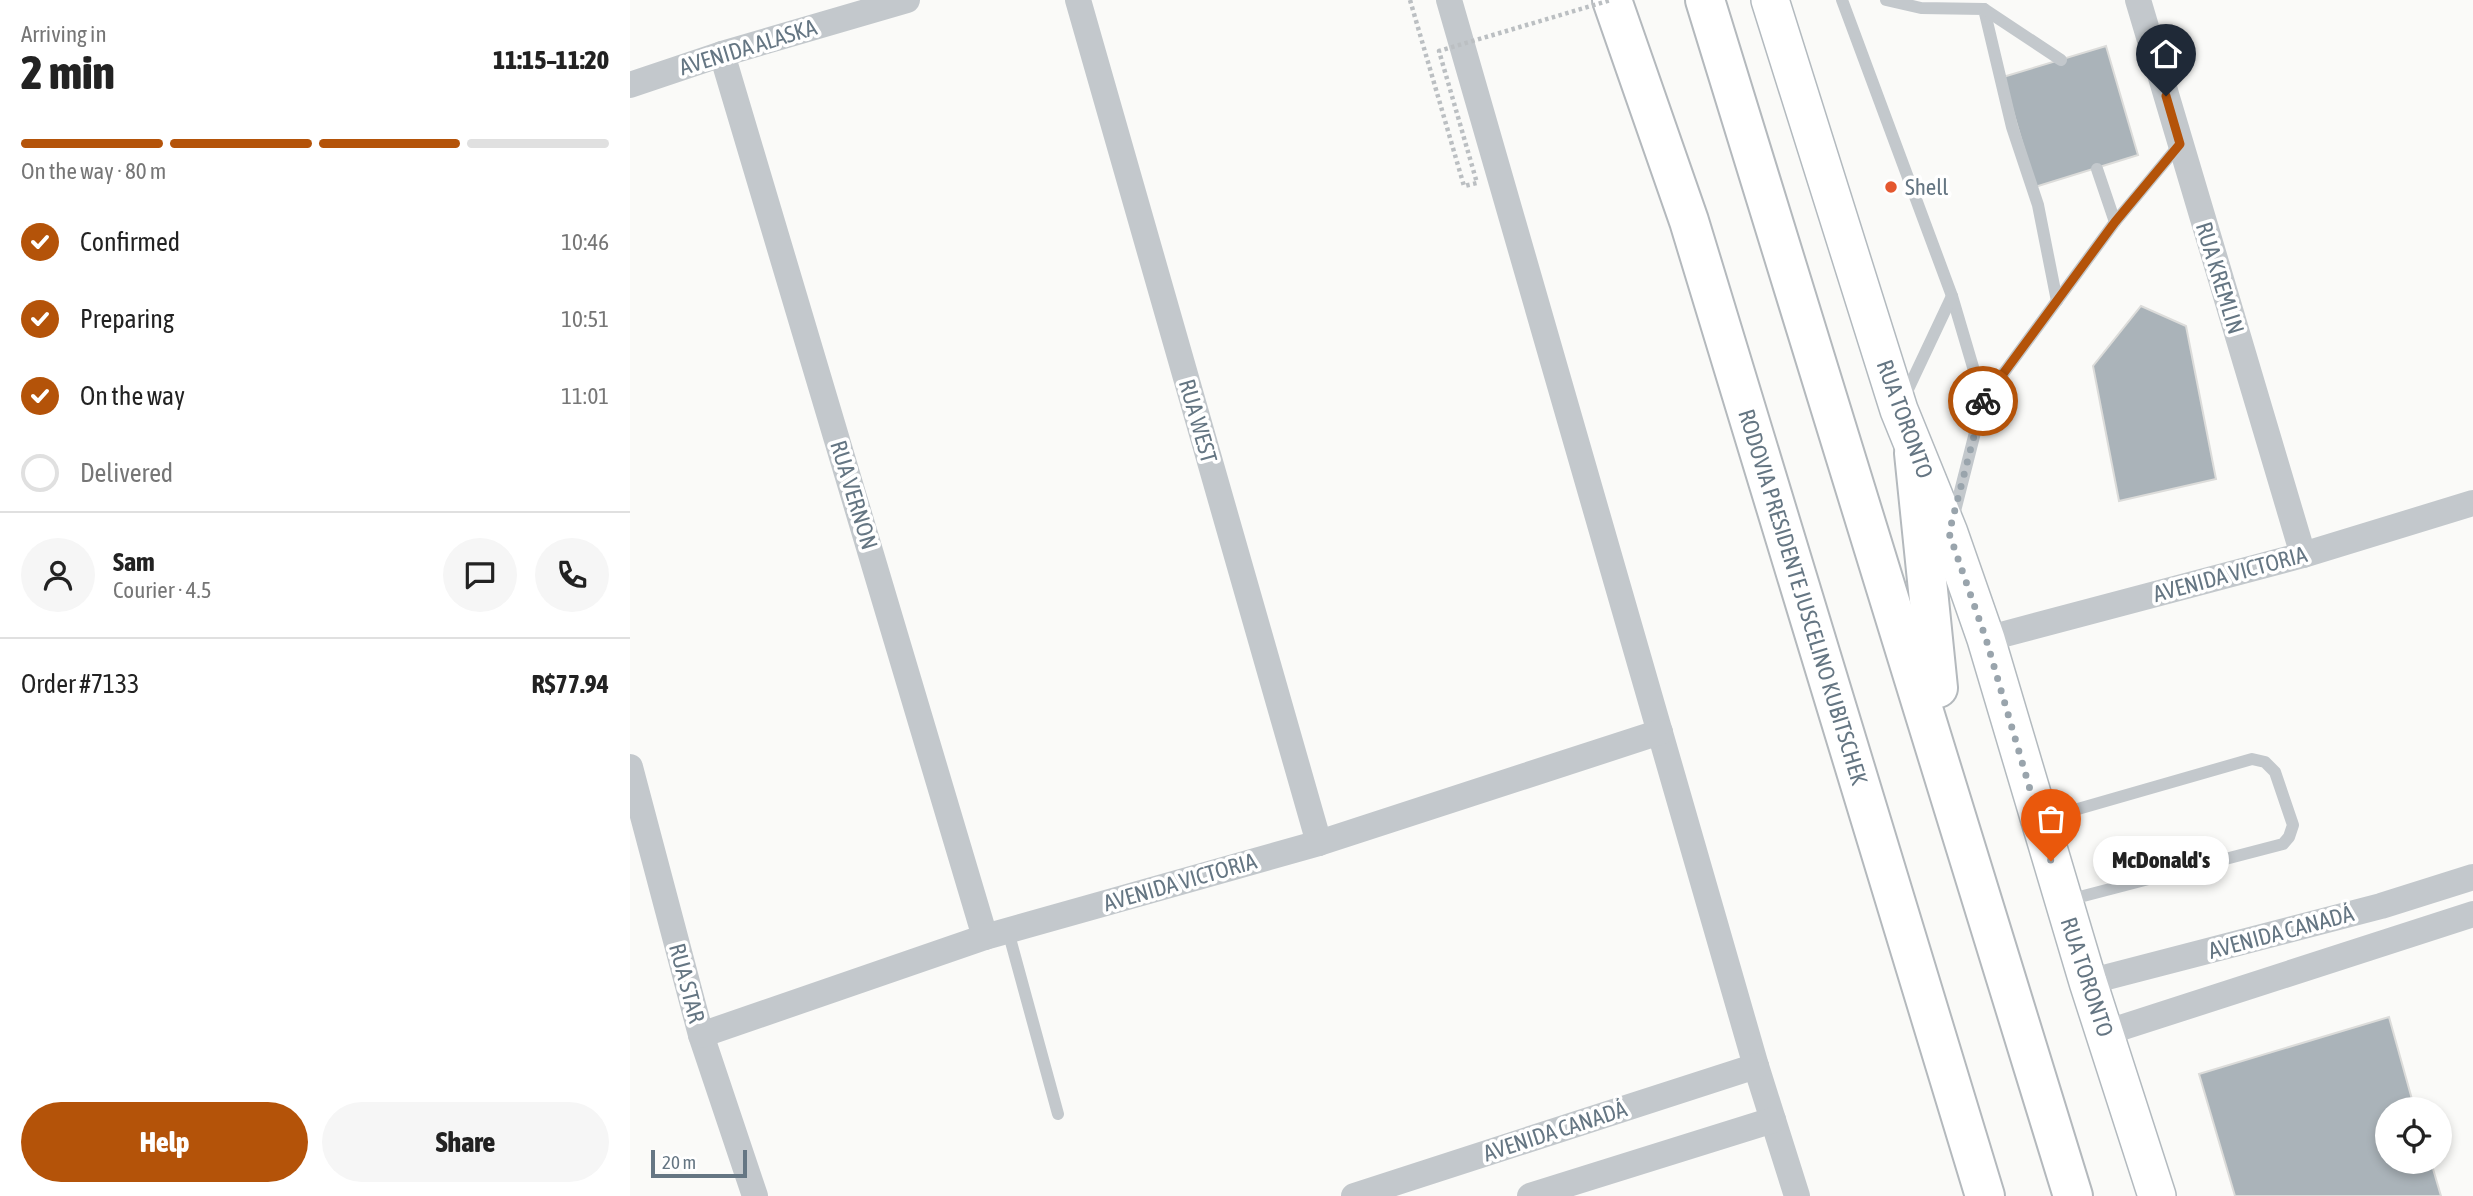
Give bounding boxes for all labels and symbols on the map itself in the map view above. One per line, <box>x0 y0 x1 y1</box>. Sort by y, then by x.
street label: AVENIDA ALASKA <box>676 14 821 80</box>
pin <box>2136 24 2196 96</box>
place label: Shell <box>1905 174 1948 200</box>
marker: Shell <box>1883 179 1899 195</box>
street label: RUA KREMLIN <box>2191 219 2249 337</box>
street label: RUA TORONTO <box>1872 356 1938 482</box>
courier <box>1948 366 2018 436</box>
street label: RUA WEST <box>1174 376 1222 466</box>
street label: RODOVIA PRESIDENTE JUSCELINO KUBITSCHEK <box>1733 406 1873 789</box>
street label: RUA VERNON <box>825 437 883 553</box>
street label: AVENIDA VICTORIA <box>2150 541 2310 607</box>
pin <box>2021 789 2081 861</box>
callout: McDonald's <box>2093 836 2230 886</box>
street label: AVENIDA VICTORIA <box>1101 848 1260 916</box>
street label: AVENIDA CANADÁ <box>2206 900 2357 964</box>
street label: RUA TORONTO <box>2055 914 2119 1040</box>
street label: RUA STAR <box>664 940 710 1026</box>
street label: AVENIDA CANADÁ <box>1480 1095 1631 1166</box>
scale bar <box>651 1147 747 1179</box>

